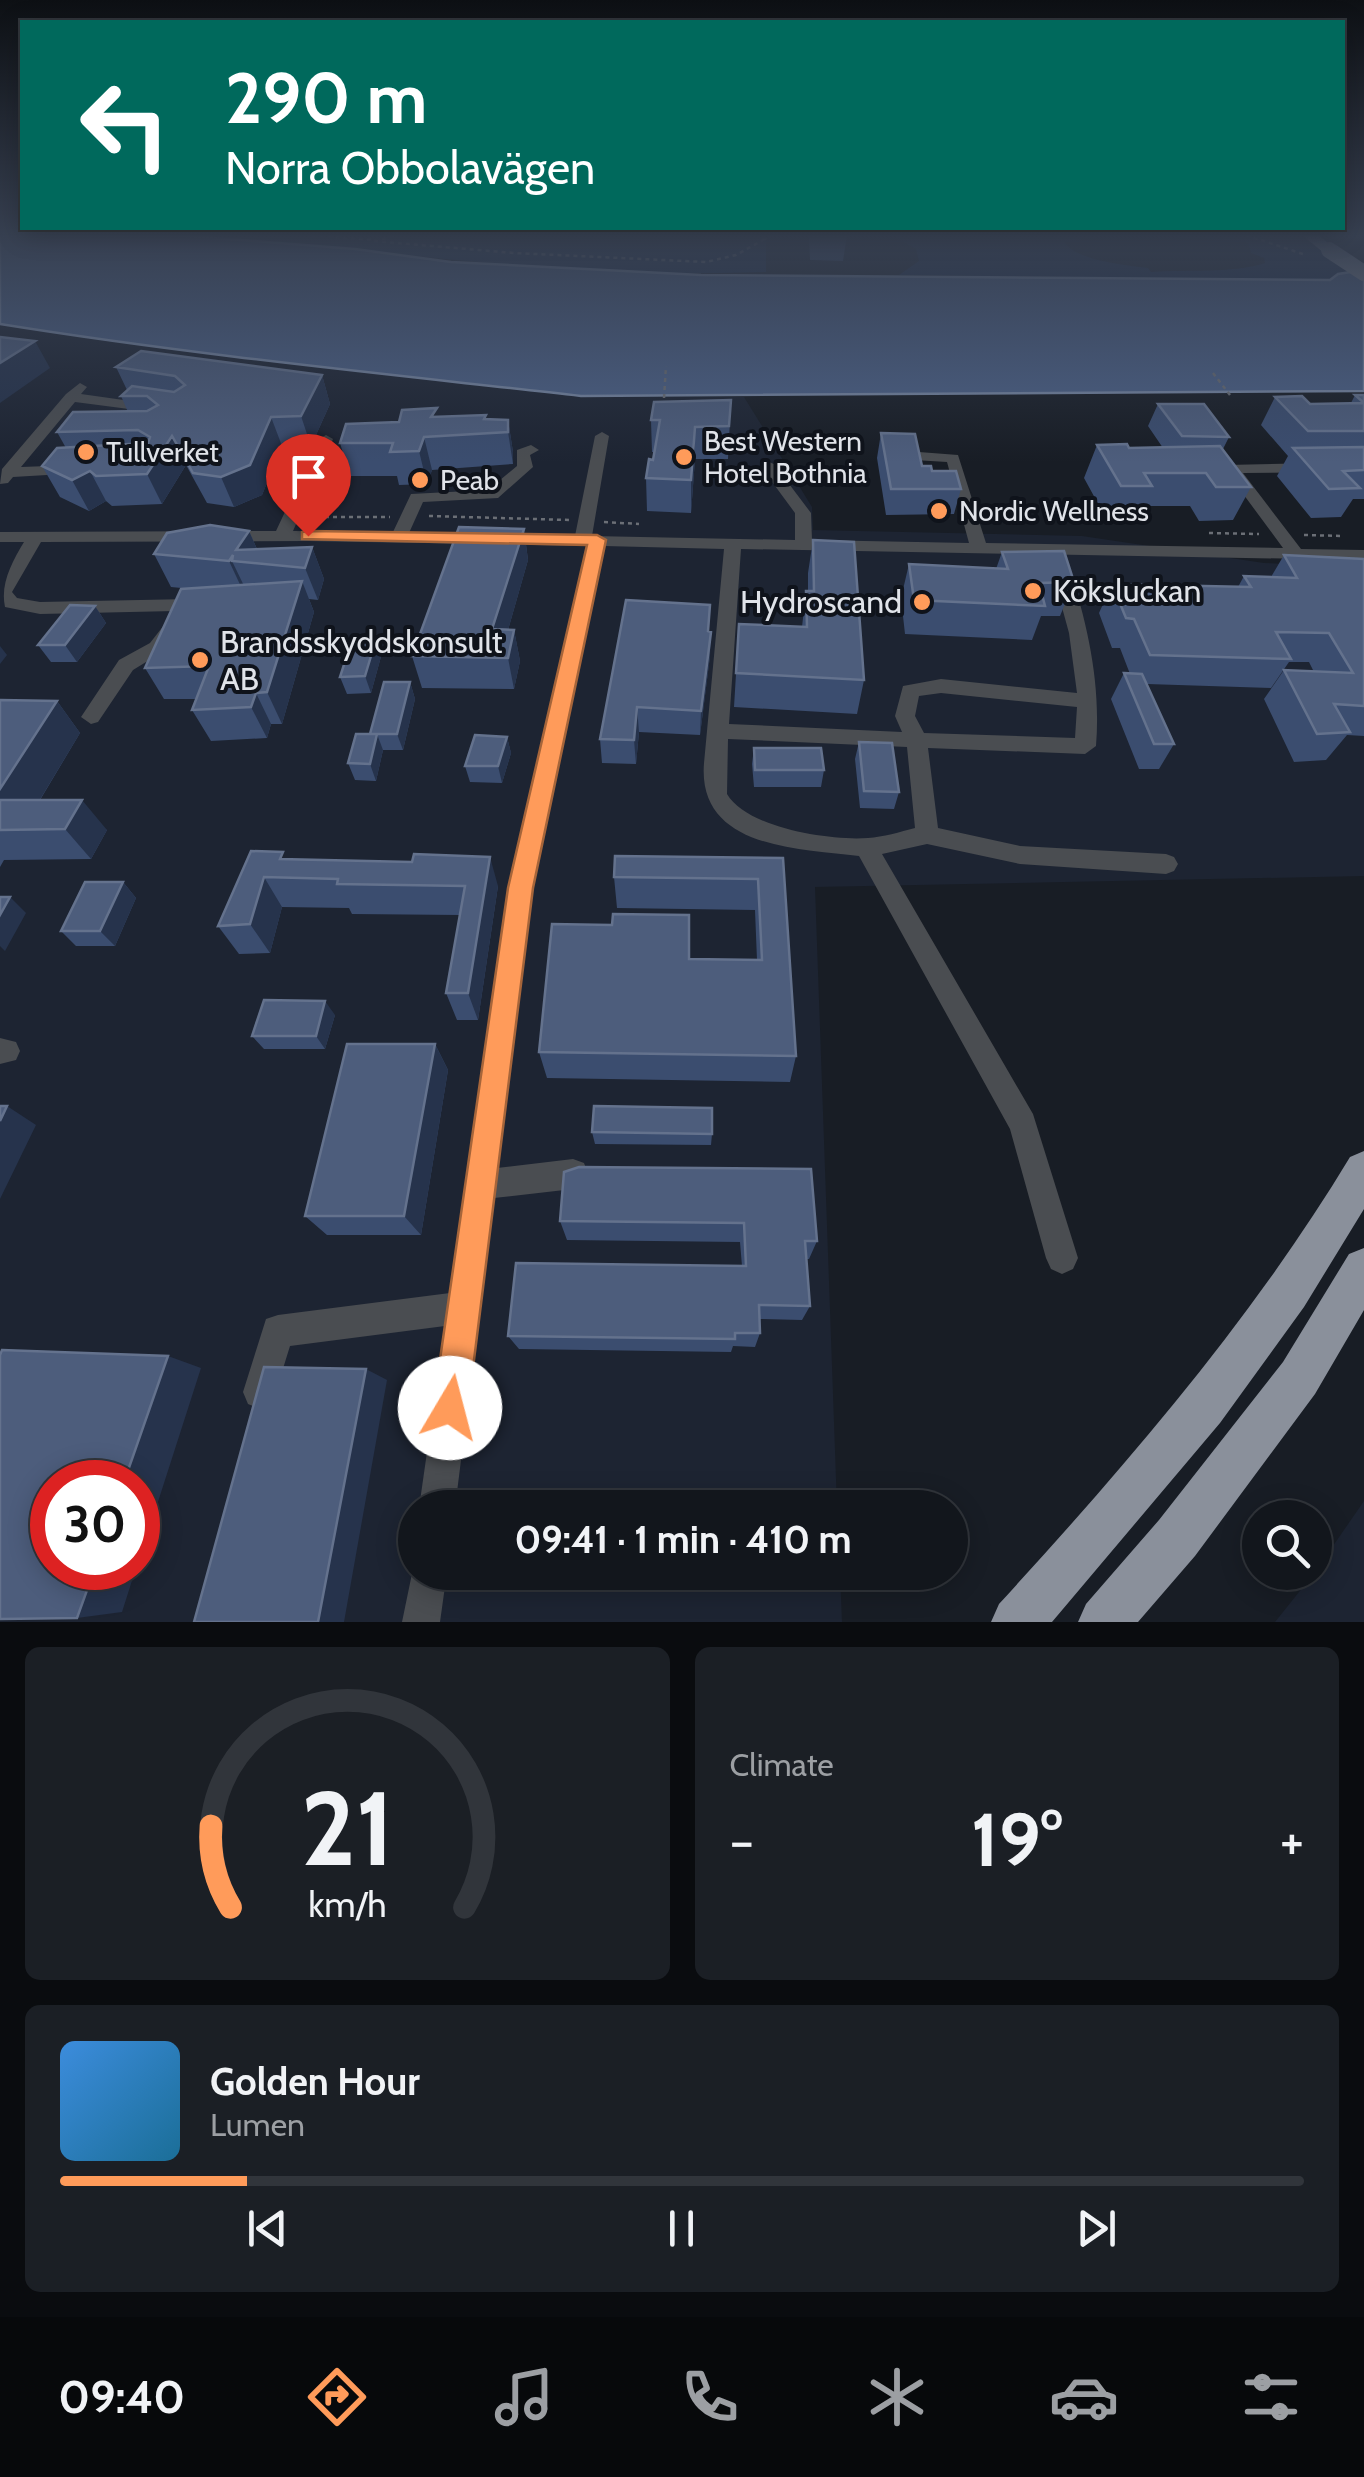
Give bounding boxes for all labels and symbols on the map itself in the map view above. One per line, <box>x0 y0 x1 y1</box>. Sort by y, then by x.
place label: Best Western Hotel Bothnia <box>704 424 867 490</box>
pin <box>266 434 351 537</box>
place label: Tullverket <box>106 435 219 469</box>
marker: Tullverket <box>75 441 97 463</box>
marker: Best Western Hotel Bothnia <box>673 446 695 468</box>
place label: Peab <box>440 463 499 497</box>
marker: Peab <box>409 469 431 491</box>
place label: Nordic Wellness <box>959 494 1149 528</box>
marker: Nordic Wellness <box>928 500 950 522</box>
place label: Köksluckan <box>1053 571 1201 610</box>
marker: Köksluckan <box>1022 580 1044 602</box>
place label: Hydroscand <box>740 582 902 621</box>
marker: Hydroscand <box>911 591 933 613</box>
place label: Brandsskyddskonsult AB <box>220 622 503 698</box>
marker: Brandsskyddskonsult AB <box>189 649 211 671</box>
position arrow <box>398 1356 502 1460</box>
speed limit sign: 30 <box>30 1460 160 1590</box>

